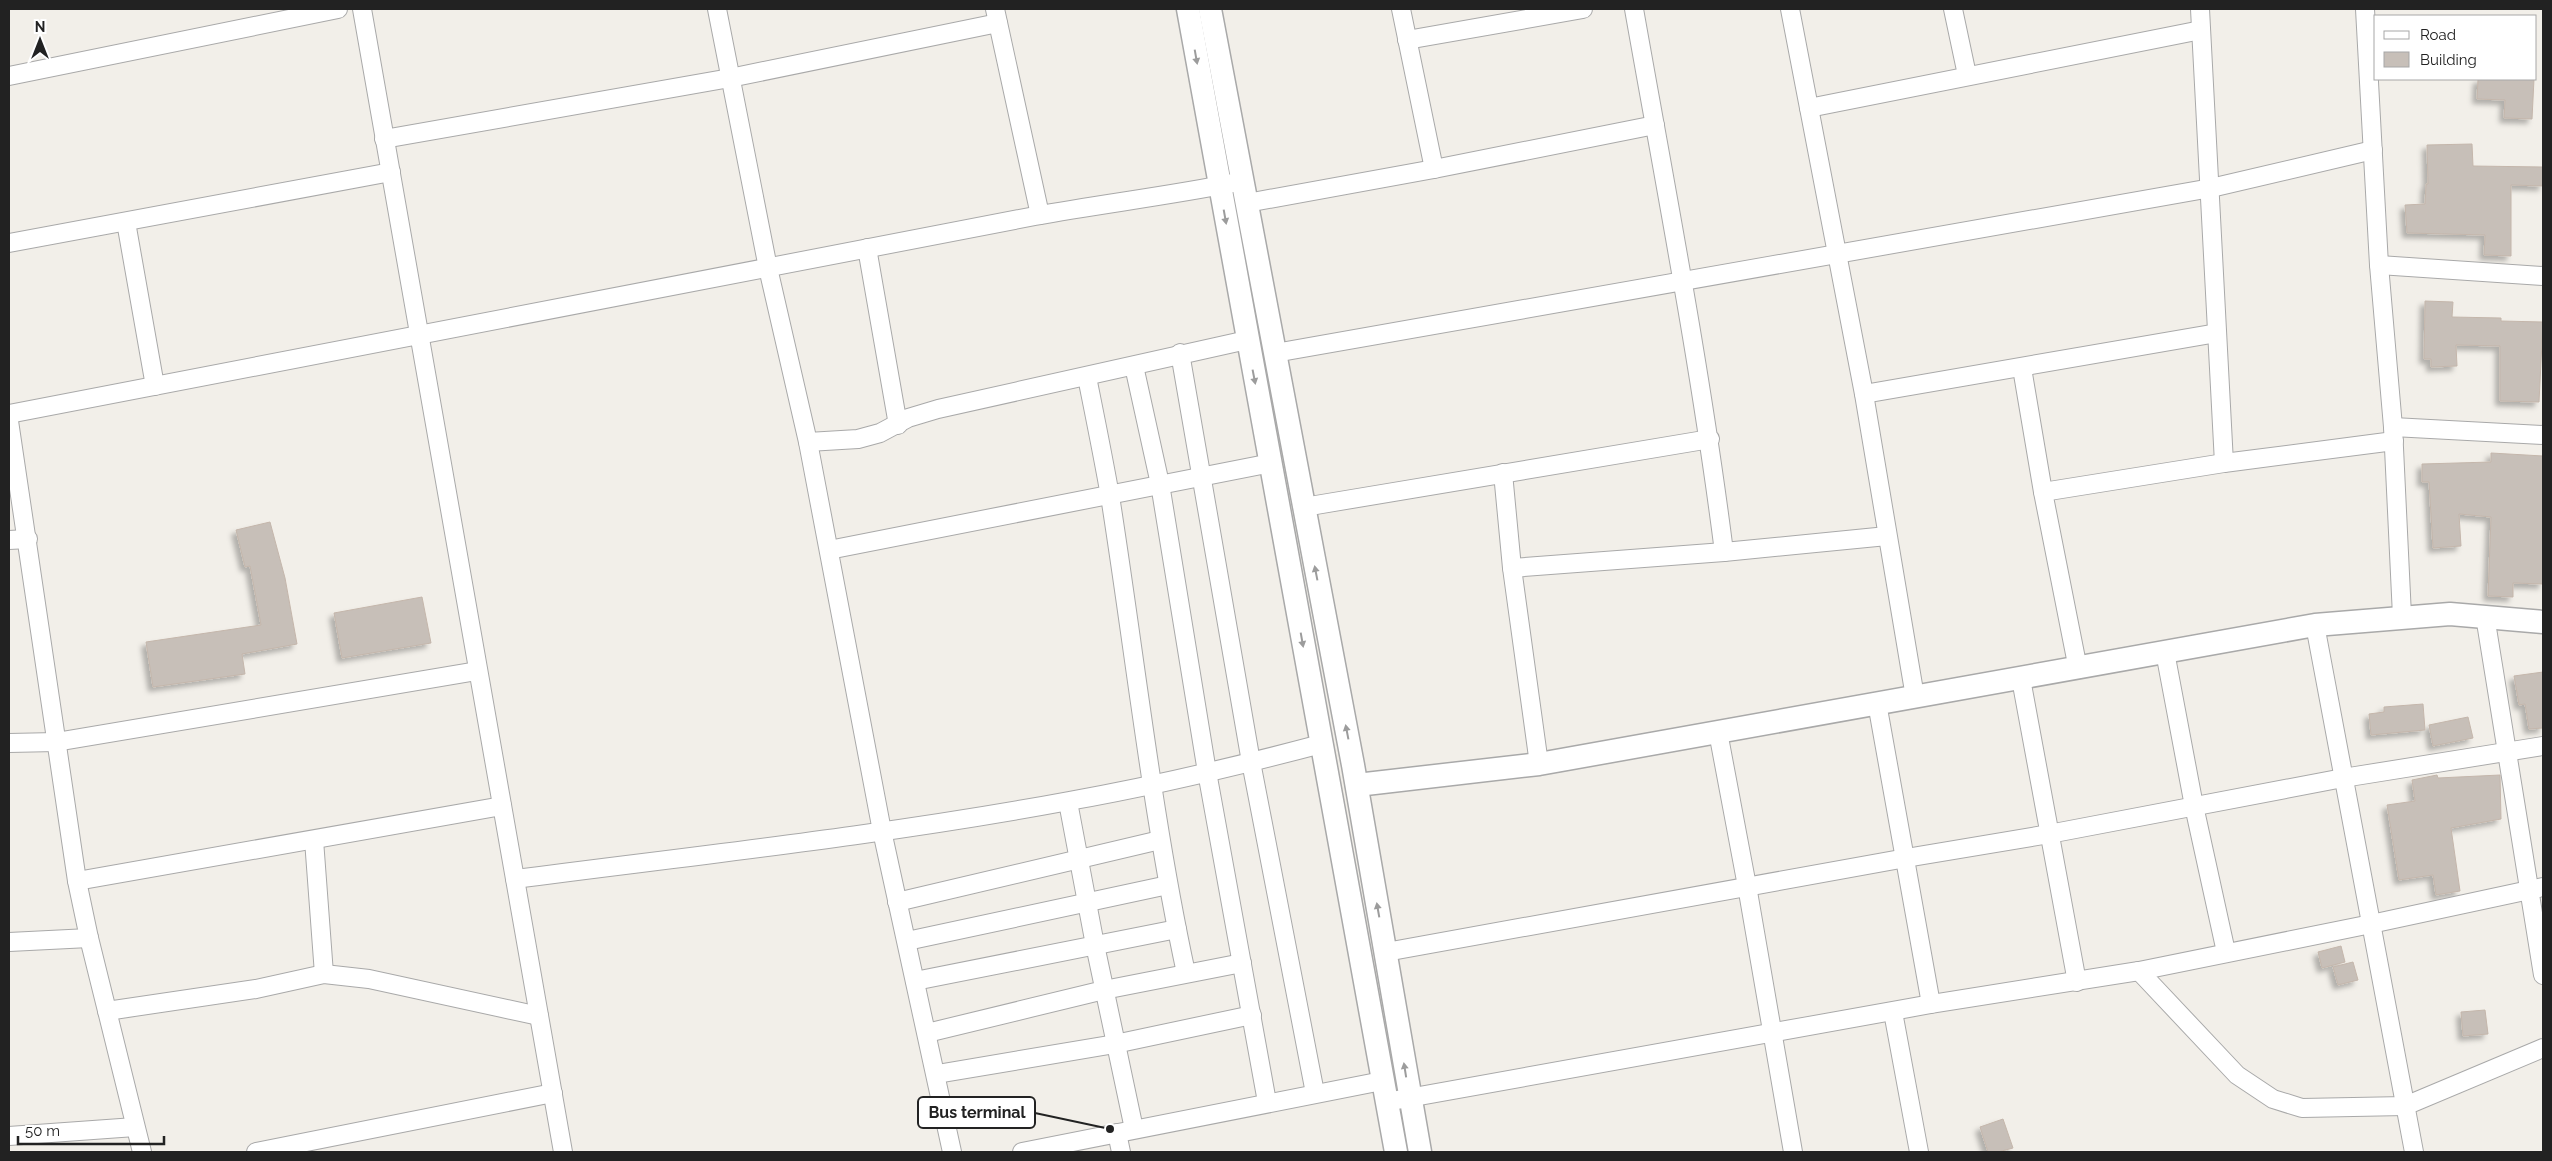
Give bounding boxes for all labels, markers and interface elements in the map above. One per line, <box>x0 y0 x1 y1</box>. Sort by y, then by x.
north arrow <box>15 15 65 65</box>
legend <box>2374 15 2537 80</box>
text: N <box>35 19 45 35</box>
text: Road <box>2420 26 2456 44</box>
one-way arrow <box>1193 49 1201 65</box>
text: Building <box>2420 51 2477 69</box>
one-way arrow <box>1221 209 1229 225</box>
one-way arrow <box>1251 369 1259 385</box>
one-way arrow <box>1312 564 1320 580</box>
one-way arrow <box>1299 632 1307 648</box>
one-way arrow <box>1343 725 1351 740</box>
one-way arrow <box>1374 901 1382 917</box>
one-way arrow <box>1401 1062 1409 1078</box>
callout: Bus terminal <box>918 1097 1035 1128</box>
text: Bus terminal <box>928 1103 1027 1122</box>
scale bar <box>18 1114 164 1146</box>
text: 50 m <box>25 1122 60 1140</box>

